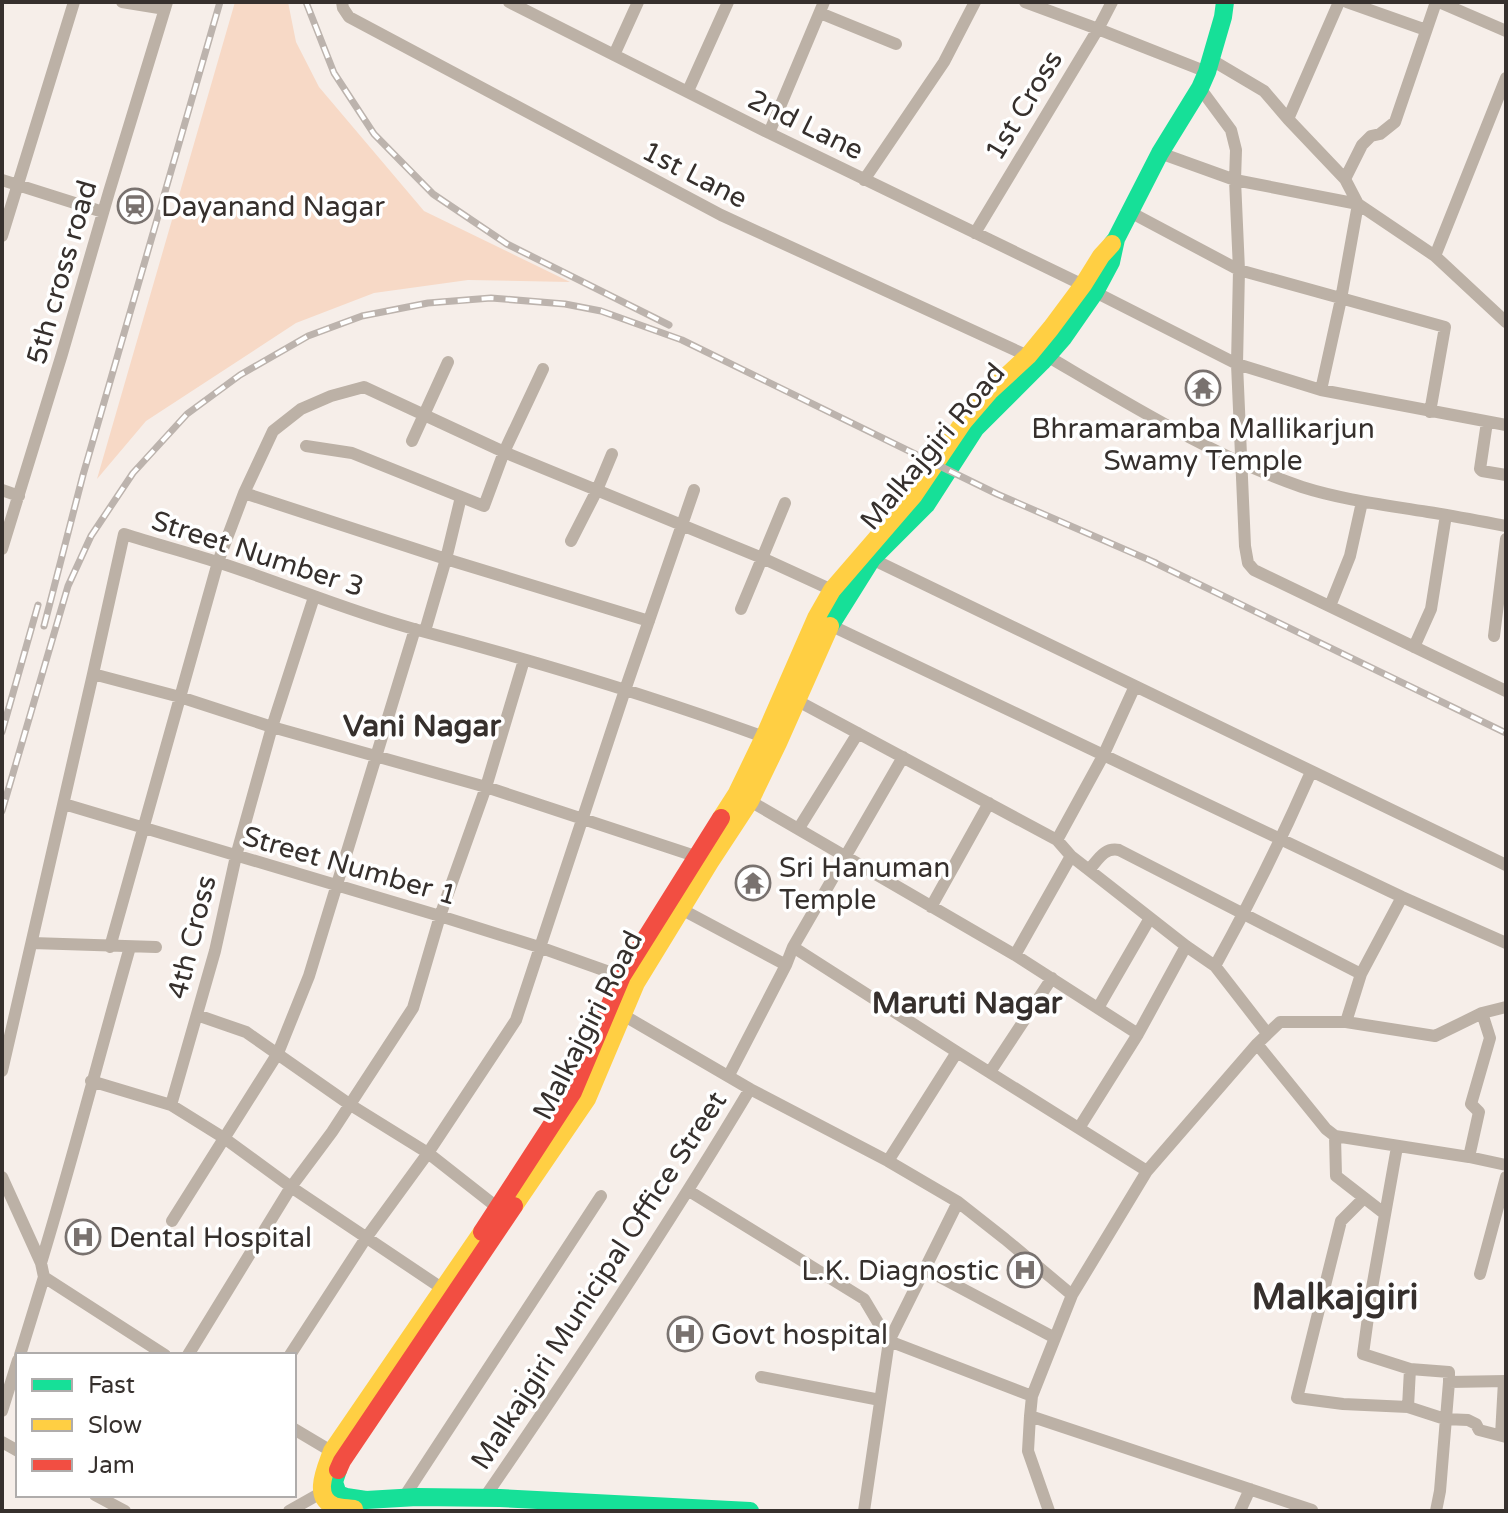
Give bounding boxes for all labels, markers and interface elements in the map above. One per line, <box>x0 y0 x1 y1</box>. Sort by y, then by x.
street label: 1st Cross <box>978 44 1070 167</box>
street label: 2nd Lane <box>742 82 869 167</box>
street label: 1st Lane <box>636 134 753 216</box>
street label: 5th cross road <box>19 176 104 368</box>
station icon: Dayanand Nagar <box>116 187 154 225</box>
place label: Dayanand Nagar <box>161 190 385 224</box>
street label: Malkajgiri Road <box>853 356 1013 537</box>
temple icon: Bhramaramba Mallikarjun Swamy Temple <box>1184 369 1222 407</box>
place label: Bhramaramba Mallikarjun Swamy Temple <box>1031 412 1375 478</box>
street label: Street Number 3 <box>147 504 368 604</box>
district label: Vani Nagar <box>343 708 501 745</box>
street label: Street Number 1 <box>239 819 461 913</box>
place label: Sri Hanuman Temple <box>779 851 950 917</box>
temple icon: Sri Hanuman Temple <box>734 864 772 902</box>
street label: 4th Cross <box>160 872 224 1003</box>
street label: Malkajgiri Road <box>526 925 650 1126</box>
district label: Maruti Nagar <box>872 985 1063 1022</box>
street label: Malkajgiri Municipal Office Street <box>464 1085 734 1476</box>
hospital icon: Dental Hospital <box>64 1218 102 1256</box>
place label: Dental Hospital <box>109 1221 312 1255</box>
hospital icon: L.K. Diagnostic <box>1006 1251 1044 1289</box>
place label: L.K. Diagnostic <box>801 1254 999 1288</box>
district label: Malkajgiri <box>1251 1276 1419 1319</box>
hospital icon: Govt hospital <box>666 1315 704 1353</box>
place label: Govt hospital <box>711 1318 888 1352</box>
legend <box>16 1353 296 1497</box>
text: Fast <box>88 1371 135 1400</box>
text: Slow <box>88 1411 142 1440</box>
text: Jam <box>88 1451 135 1480</box>

